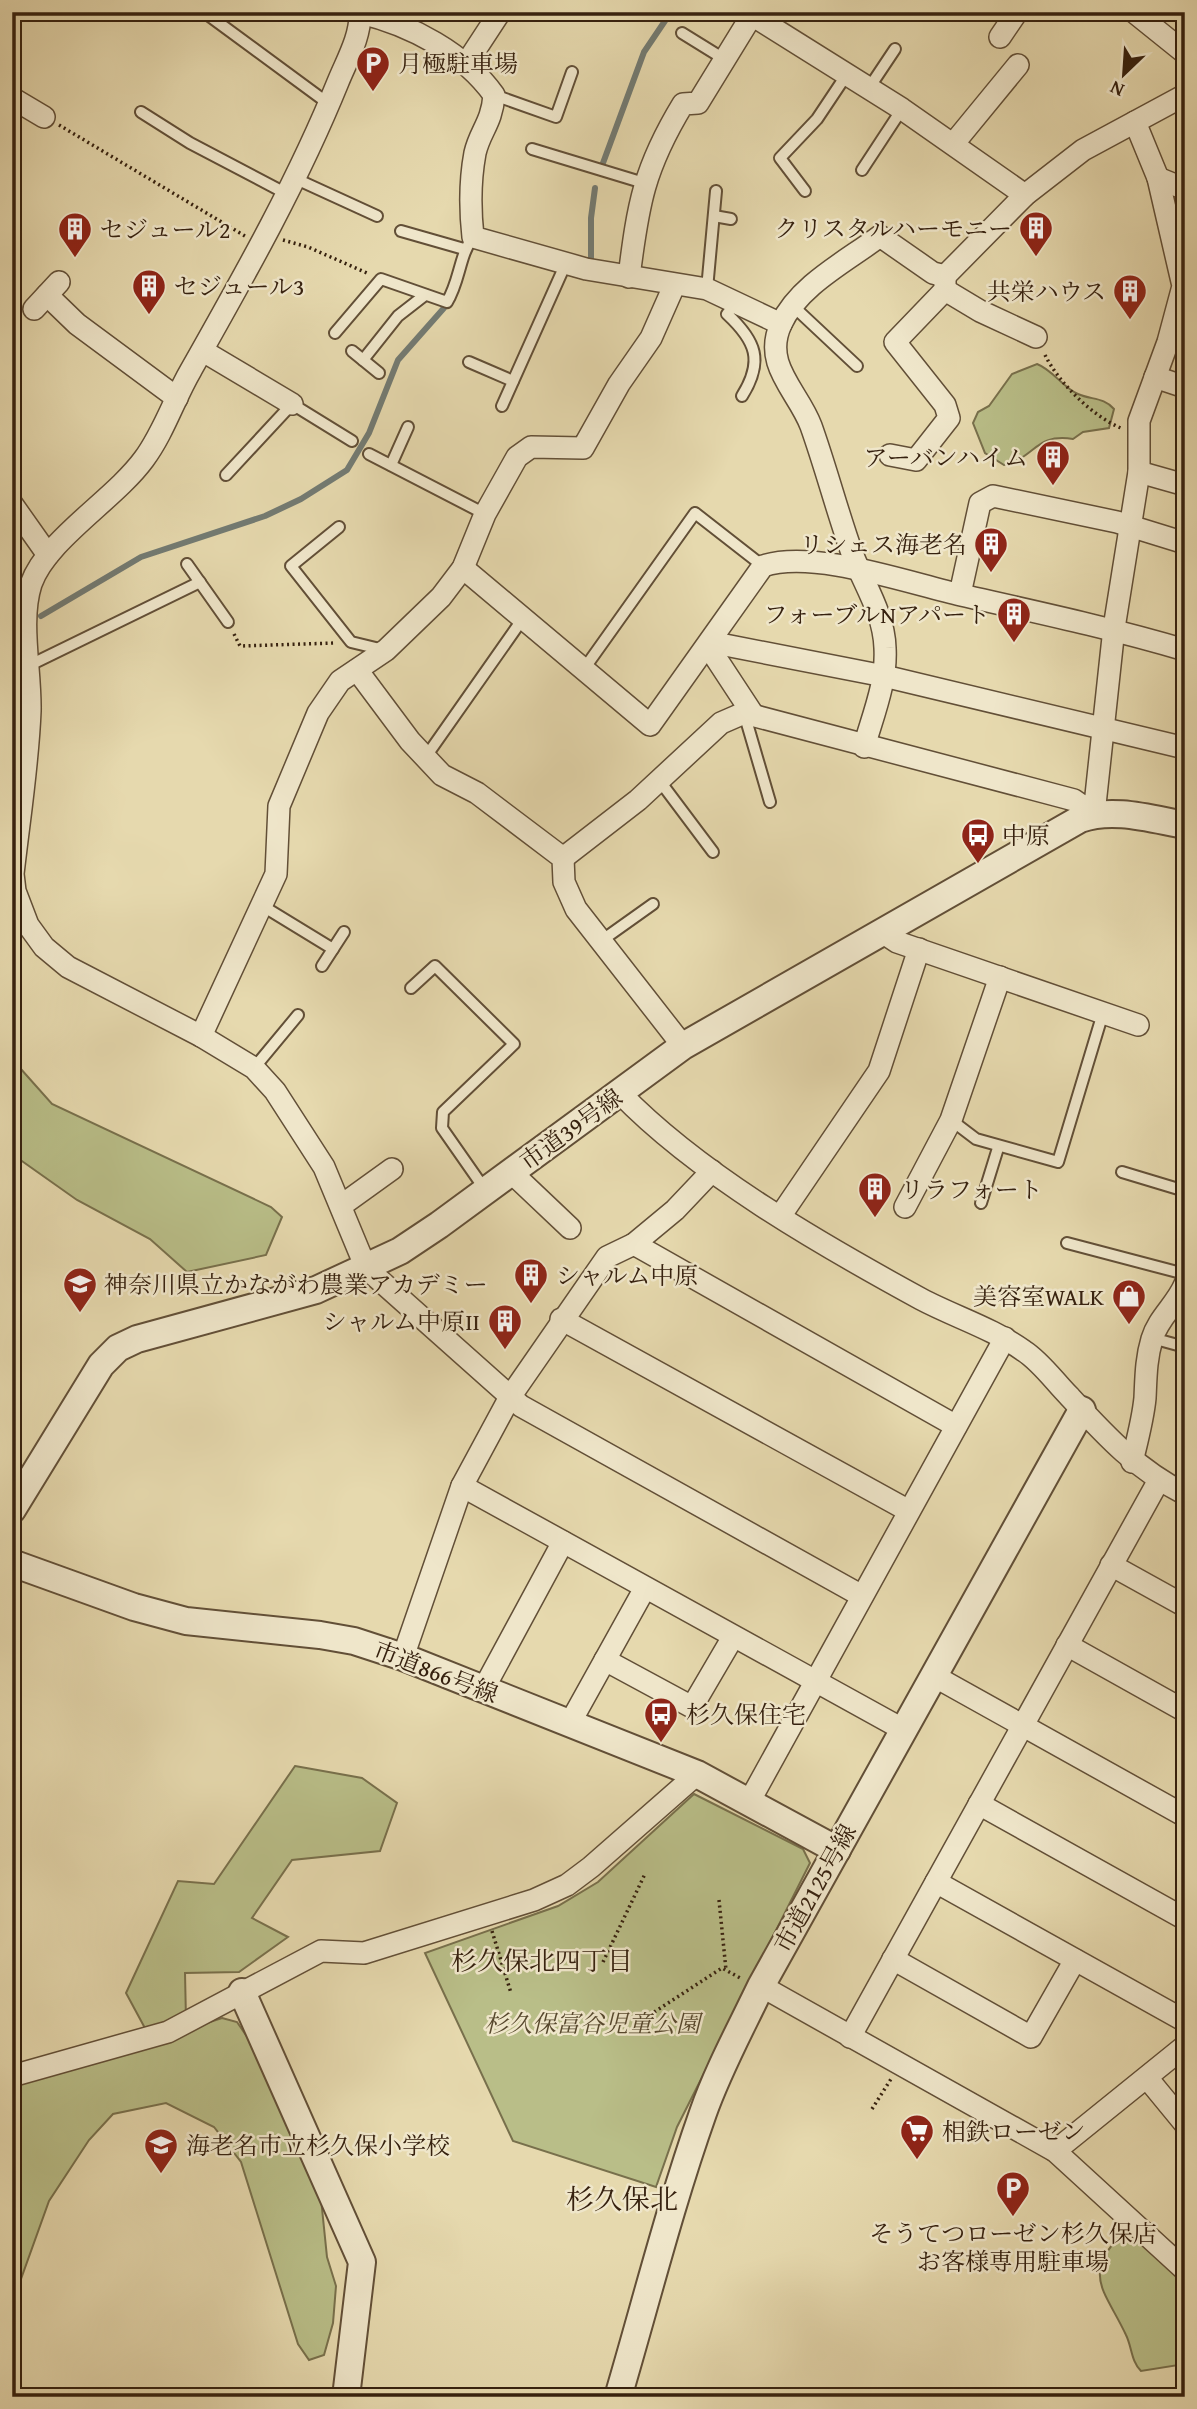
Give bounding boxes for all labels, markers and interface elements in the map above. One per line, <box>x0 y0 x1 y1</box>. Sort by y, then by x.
north arrow <box>1088 38 1158 108</box>
parking icon: 月極駐車場 <box>354 44 392 93</box>
place label: 月極駐車場 <box>398 46 518 81</box>
text: N <box>1105 74 1128 105</box>
building icon: クリスタルハーモニー <box>1017 209 1055 258</box>
building icon: セジュール2 <box>56 210 94 259</box>
place label: クリスタルハーモニー <box>774 211 1012 246</box>
place label: セジュール2 <box>100 212 231 247</box>
building icon: セジュール3 <box>130 267 168 316</box>
place label: セジュール3 <box>174 269 305 304</box>
building icon: 共栄ハウス <box>1111 272 1149 321</box>
place label: 共栄ハウス <box>987 274 1106 309</box>
building icon: アーバンハイム <box>1034 438 1072 487</box>
place label: アーバンハイム <box>864 440 1028 475</box>
building icon: リシェス海老名 <box>972 525 1010 574</box>
place label: リシェス海老名 <box>799 527 967 562</box>
building icon: フォーブルNアパート <box>995 595 1033 644</box>
place label: フォーブルNアパート <box>764 597 990 632</box>
bus stop icon: 中原 <box>959 816 997 865</box>
place label: 中原 <box>1002 818 1050 853</box>
street label: 市道39号線 <box>513 1080 629 1178</box>
building icon: リラフォート <box>856 1170 894 1219</box>
place label: リラフォート <box>900 1172 1043 1207</box>
building icon: シャルム中原 <box>512 1256 550 1305</box>
place label: シャルム中原 <box>556 1258 699 1293</box>
school or university icon: 神奈川県立かながわ農業アカデミー <box>61 1265 99 1314</box>
place label: 神奈川県立かながわ農業アカデミー <box>104 1267 488 1302</box>
shop icon: 美容室WALK <box>1110 1277 1148 1326</box>
place label: 美容室WALK <box>973 1279 1105 1314</box>
building icon: シャルム中原II <box>486 1302 524 1351</box>
place label: シャルム中原II <box>323 1304 480 1339</box>
street label: 市道866号線 <box>369 1632 503 1712</box>
bus stop icon: 杉久保住宅 <box>642 1695 680 1744</box>
place label: 杉久保住宅 <box>686 1697 806 1732</box>
street label: 市道2125号線 <box>765 1817 865 1959</box>
district label: 杉久保北四丁目 <box>451 1941 633 1980</box>
park label: 杉久保富谷児童公園 <box>484 2006 704 2041</box>
supermarket icon: 相鉄ローゼン <box>898 2112 936 2161</box>
place label: 相鉄ローゼン <box>942 2114 1086 2149</box>
school or university icon: 海老名市立杉久保小学校 <box>142 2126 180 2175</box>
place label: 海老名市立杉久保小学校 <box>186 2128 450 2163</box>
parking icon: そうてつローゼン杉久保店 お客様専用駐車場 <box>994 2169 1032 2218</box>
district label: 杉久保北 <box>566 2178 678 2219</box>
place label: そうてつローゼン杉久保店 お客様専用駐車場 <box>869 2216 1157 2279</box>

